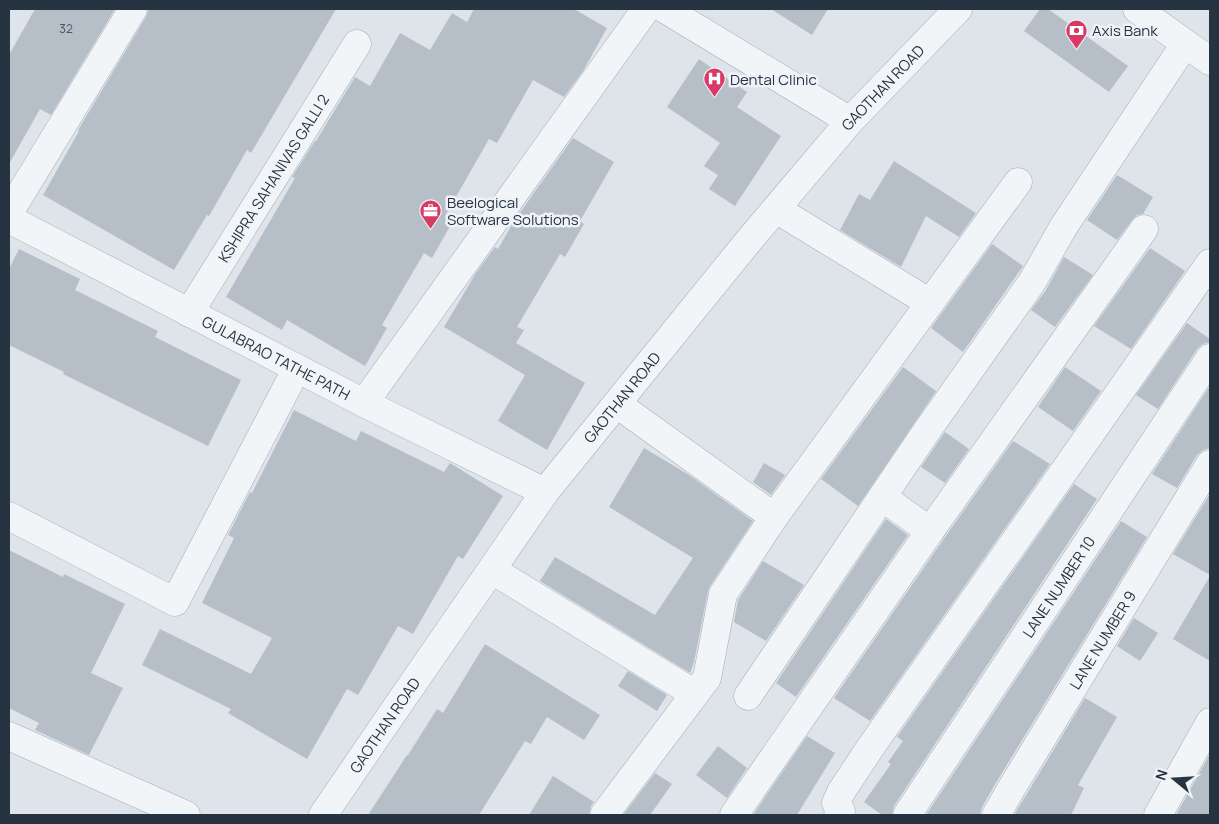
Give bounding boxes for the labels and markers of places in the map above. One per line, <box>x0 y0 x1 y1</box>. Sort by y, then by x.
bank icon: Axis Bank <box>1064 18 1088 49</box>
place label: Axis Bank <box>1092 20 1158 41</box>
hospital icon: Dental Clinic <box>702 67 726 98</box>
place label: Dental Clinic <box>730 69 817 90</box>
place label: Beelogical Software Solutions <box>447 192 579 230</box>
office icon: Beelogical Software Solutions <box>419 199 443 230</box>

